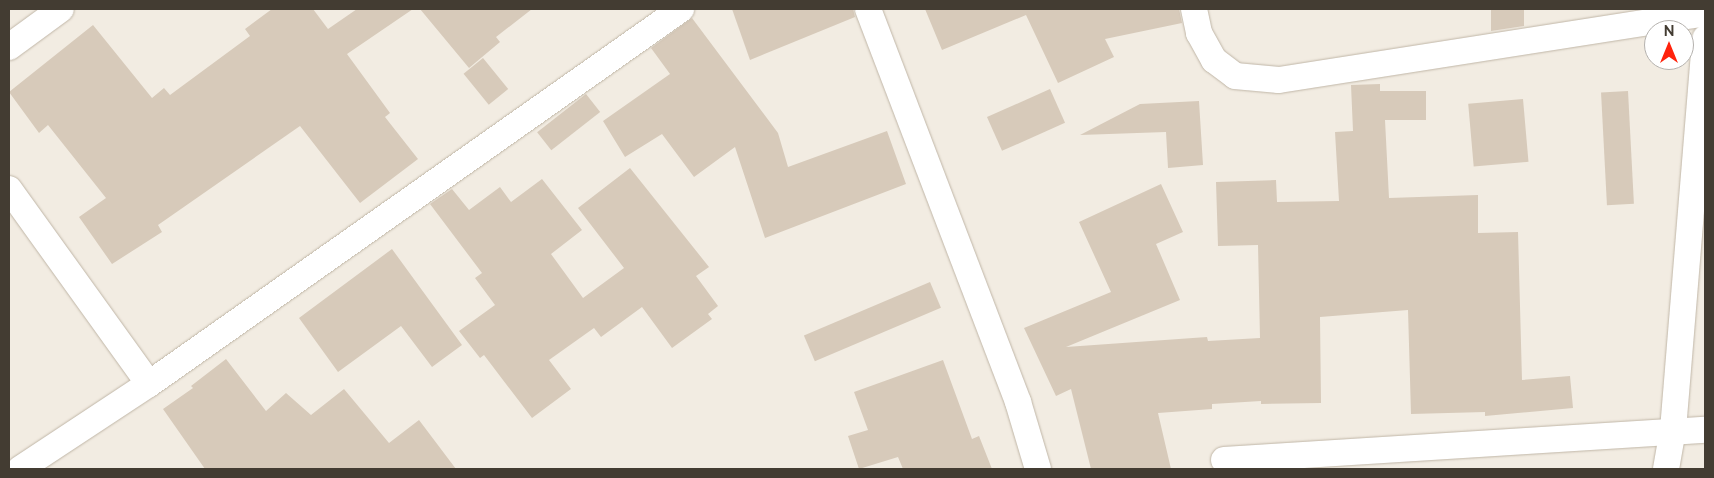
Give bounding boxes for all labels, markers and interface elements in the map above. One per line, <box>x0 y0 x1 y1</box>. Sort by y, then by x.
north arrow <box>1644 20 1694 70</box>
text: N <box>1664 23 1674 39</box>

